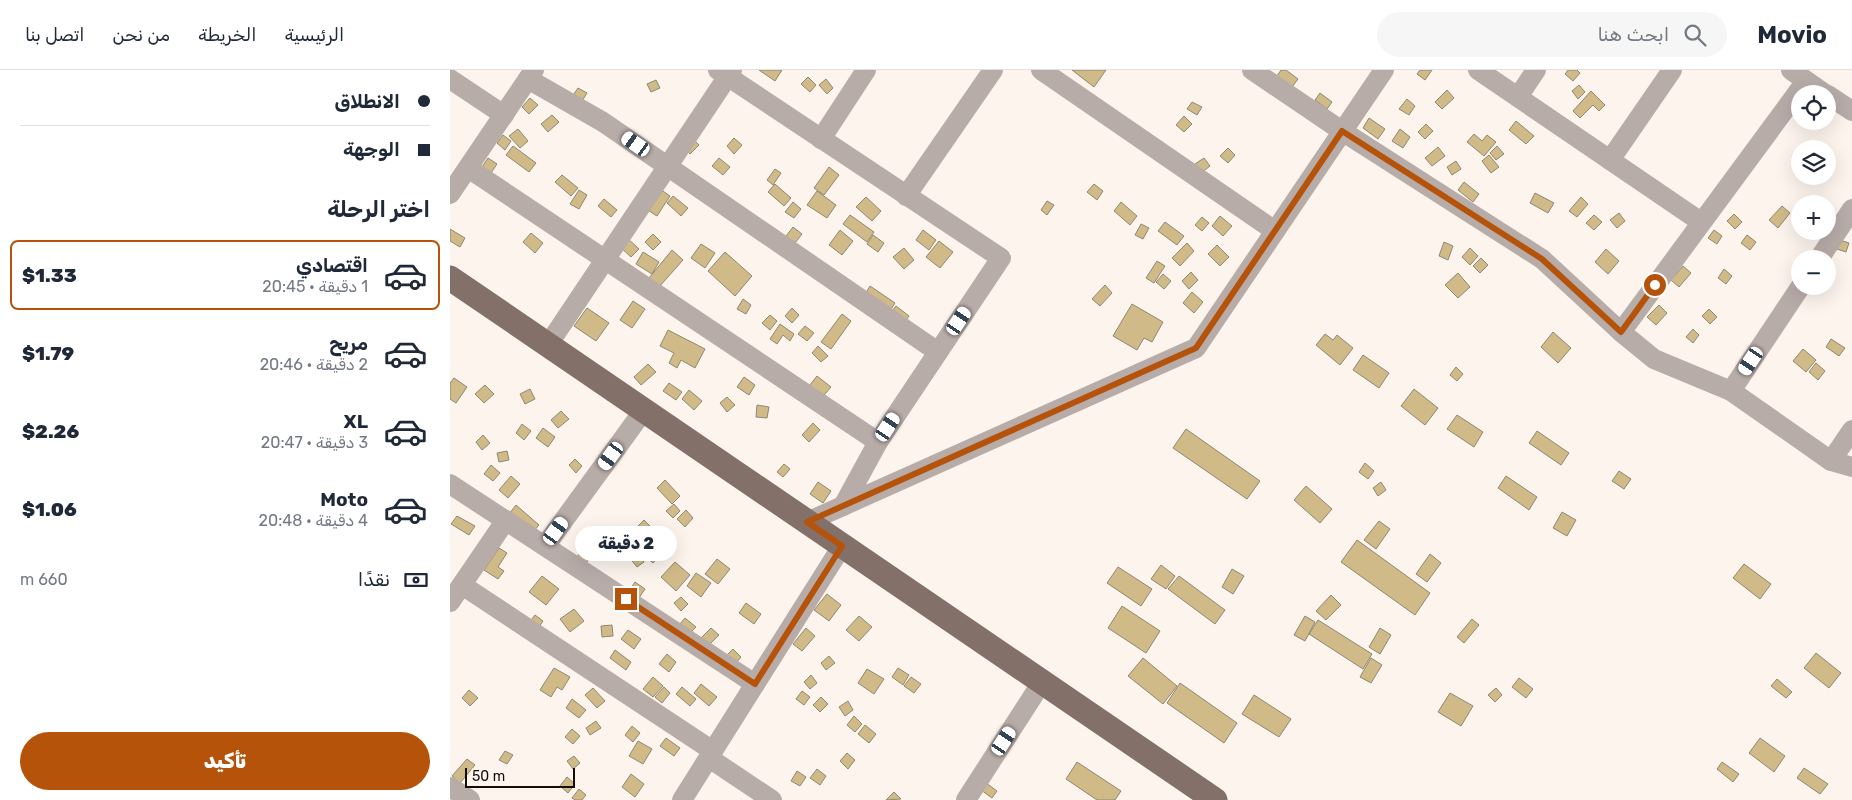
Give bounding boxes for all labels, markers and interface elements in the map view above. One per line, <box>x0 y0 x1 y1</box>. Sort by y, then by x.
search box <box>1377 12 1727 57</box>
icon: search <box>1681 21 1709 49</box>
text: Movio <box>1757 21 1827 49</box>
text: ابحث هنا <box>1597 23 1669 46</box>
text: اتصل بنا <box>25 24 84 46</box>
text: من نحن <box>112 24 170 46</box>
text: الخريطة <box>198 24 256 46</box>
text: الرئيسية <box>284 24 344 46</box>
map controls <box>1791 85 1836 295</box>
button: locate <box>1791 85 1836 130</box>
text: الانطلاق <box>334 90 400 113</box>
car <box>619 129 652 159</box>
text: الوجهة <box>343 138 400 161</box>
button: layers <box>1791 140 1836 185</box>
button: + <box>1791 195 1836 240</box>
text: اختر الرحلة <box>327 196 430 223</box>
button: − <box>1791 250 1836 295</box>
icon: car <box>383 253 428 298</box>
text: اقتصادي <box>296 254 368 277</box>
text: $1.33 <box>22 264 77 287</box>
route start <box>1644 274 1666 296</box>
text: 1 دقيقة · 20:45 <box>262 277 368 296</box>
car <box>944 304 973 338</box>
icon: car <box>383 331 428 376</box>
text: مريح <box>329 332 368 355</box>
text: $1.79 <box>22 342 74 365</box>
car <box>1736 344 1765 378</box>
text: 2 دقيقة · 20:46 <box>260 355 368 374</box>
icon: car <box>383 409 428 454</box>
text: XL <box>344 410 368 433</box>
car <box>873 410 902 444</box>
text: $2.26 <box>22 420 79 443</box>
text: 3 دقيقة · 20:47 <box>261 433 368 452</box>
car <box>596 439 625 473</box>
icon: car <box>383 487 428 532</box>
text: Moto <box>320 488 368 511</box>
text: $1.06 <box>22 498 77 521</box>
text: 4 دقيقة · 20:48 <box>259 511 368 530</box>
car <box>541 514 570 548</box>
callout: 2 دقيقة <box>575 526 677 562</box>
text: 2 دقيقة <box>598 534 654 553</box>
icon: cash <box>402 566 430 594</box>
text: نقدًا <box>358 568 390 591</box>
text: 660 m <box>20 570 68 589</box>
route end <box>615 588 637 610</box>
car <box>989 724 1018 758</box>
button: تأكيد <box>20 732 430 790</box>
scale bar <box>465 765 575 788</box>
text: 50 m <box>472 768 505 785</box>

